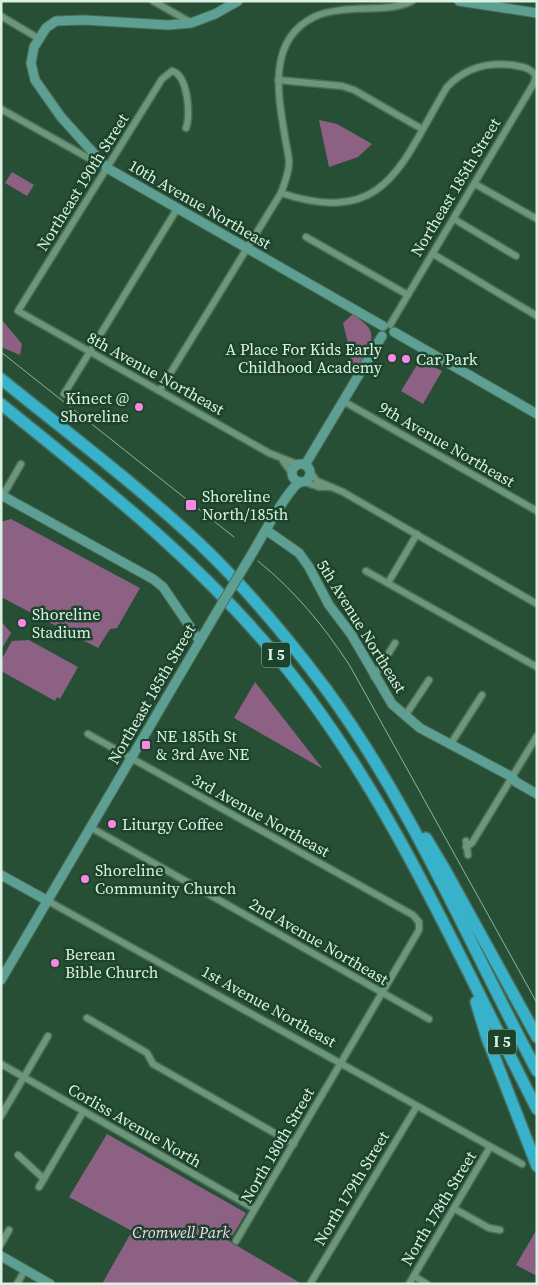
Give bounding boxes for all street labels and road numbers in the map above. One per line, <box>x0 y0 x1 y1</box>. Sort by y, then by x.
street label: Northeast 190th Street <box>31 108 134 255</box>
street label: Northeast 185th Street <box>405 113 506 260</box>
street label: 10th Avenue Northeast <box>125 154 276 254</box>
street label: 8th Avenue Northeast <box>84 326 229 420</box>
street label: 9th Avenue Northeast <box>375 396 520 492</box>
street label: 5th Avenue Northeast <box>312 555 412 698</box>
street label: Northeast 185th Street <box>102 619 200 768</box>
road number: I 5 <box>262 642 290 668</box>
street label: 3rd Avenue Northeast <box>188 768 334 862</box>
street label: 2nd Avenue Northeast <box>245 892 393 990</box>
street label: 1st Avenue Northeast <box>198 960 341 1053</box>
road number: I 5 <box>488 1030 516 1054</box>
street label: Corliss Avenue North <box>64 1078 206 1172</box>
street label: North 180th Street <box>235 1083 319 1207</box>
street label: North 179th Street <box>308 1126 394 1249</box>
street label: North 178th Street <box>395 1146 481 1269</box>

